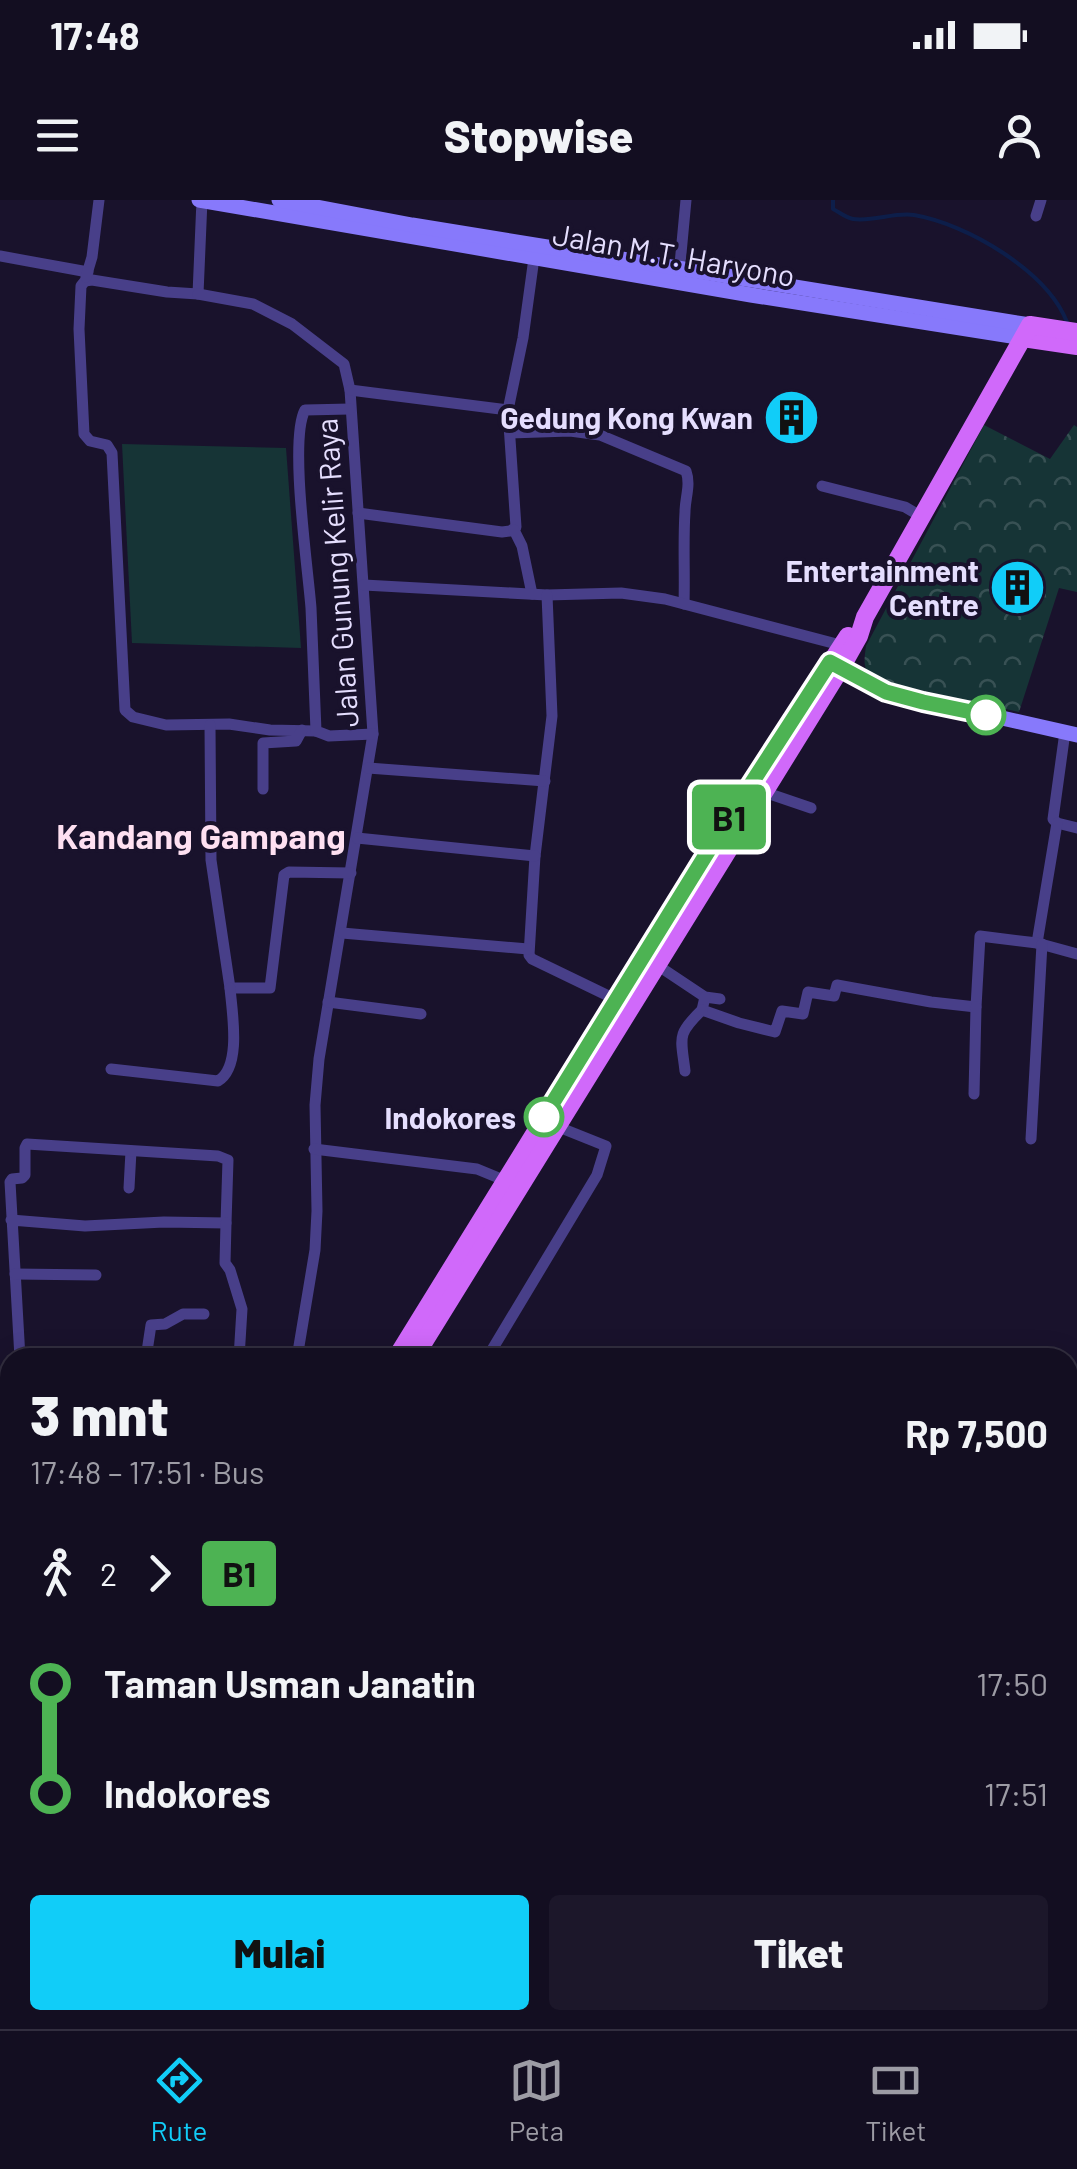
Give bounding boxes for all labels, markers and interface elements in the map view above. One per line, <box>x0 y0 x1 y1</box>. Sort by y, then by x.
text: 17:48 <box>50 12 140 58</box>
icon: menu <box>30 108 85 163</box>
text: Stopwise <box>444 108 633 162</box>
icon: person <box>992 108 1047 163</box>
street label: Jalan M.T. Haryono <box>550 215 798 293</box>
building icon: Gedung Kong Kwan <box>762 387 822 447</box>
place label: Gedung Kong Kwan <box>500 399 753 435</box>
street label: Jalan Gunung Kelir Raya <box>307 417 365 729</box>
place label: Entertainment Centre <box>785 552 979 622</box>
building icon: Entertainment Centre <box>988 557 1048 617</box>
unlabelled marker <box>967 696 1005 734</box>
line badge: B1 <box>684 784 774 850</box>
text: B1 <box>712 796 746 838</box>
district label: Kandang Gampang <box>56 814 346 856</box>
marker: Indokores <box>525 1098 563 1136</box>
place label: Indokores <box>384 1099 516 1135</box>
text: 3 mnt <box>30 1381 169 1447</box>
text: Rp 7,500 <box>905 1410 1048 1456</box>
text: 17:48 – 17:51 · Bus <box>30 1452 264 1490</box>
icon: walk <box>30 1546 85 1601</box>
icon: forward <box>132 1546 187 1601</box>
text: B1 <box>222 1552 256 1594</box>
text: 2 <box>100 1554 117 1592</box>
text: Taman Usman Janatin <box>104 1660 476 1706</box>
text: 17:50 <box>976 1664 1048 1702</box>
text: Indokores <box>104 1770 271 1816</box>
text: 17:51 <box>984 1774 1048 1812</box>
button: Mulai <box>30 1895 529 2010</box>
button: Tiket <box>549 1895 1048 2010</box>
tab: Rute <box>151 2053 207 2147</box>
tab: Peta <box>509 2053 564 2147</box>
tab: Tiket <box>865 2053 926 2147</box>

